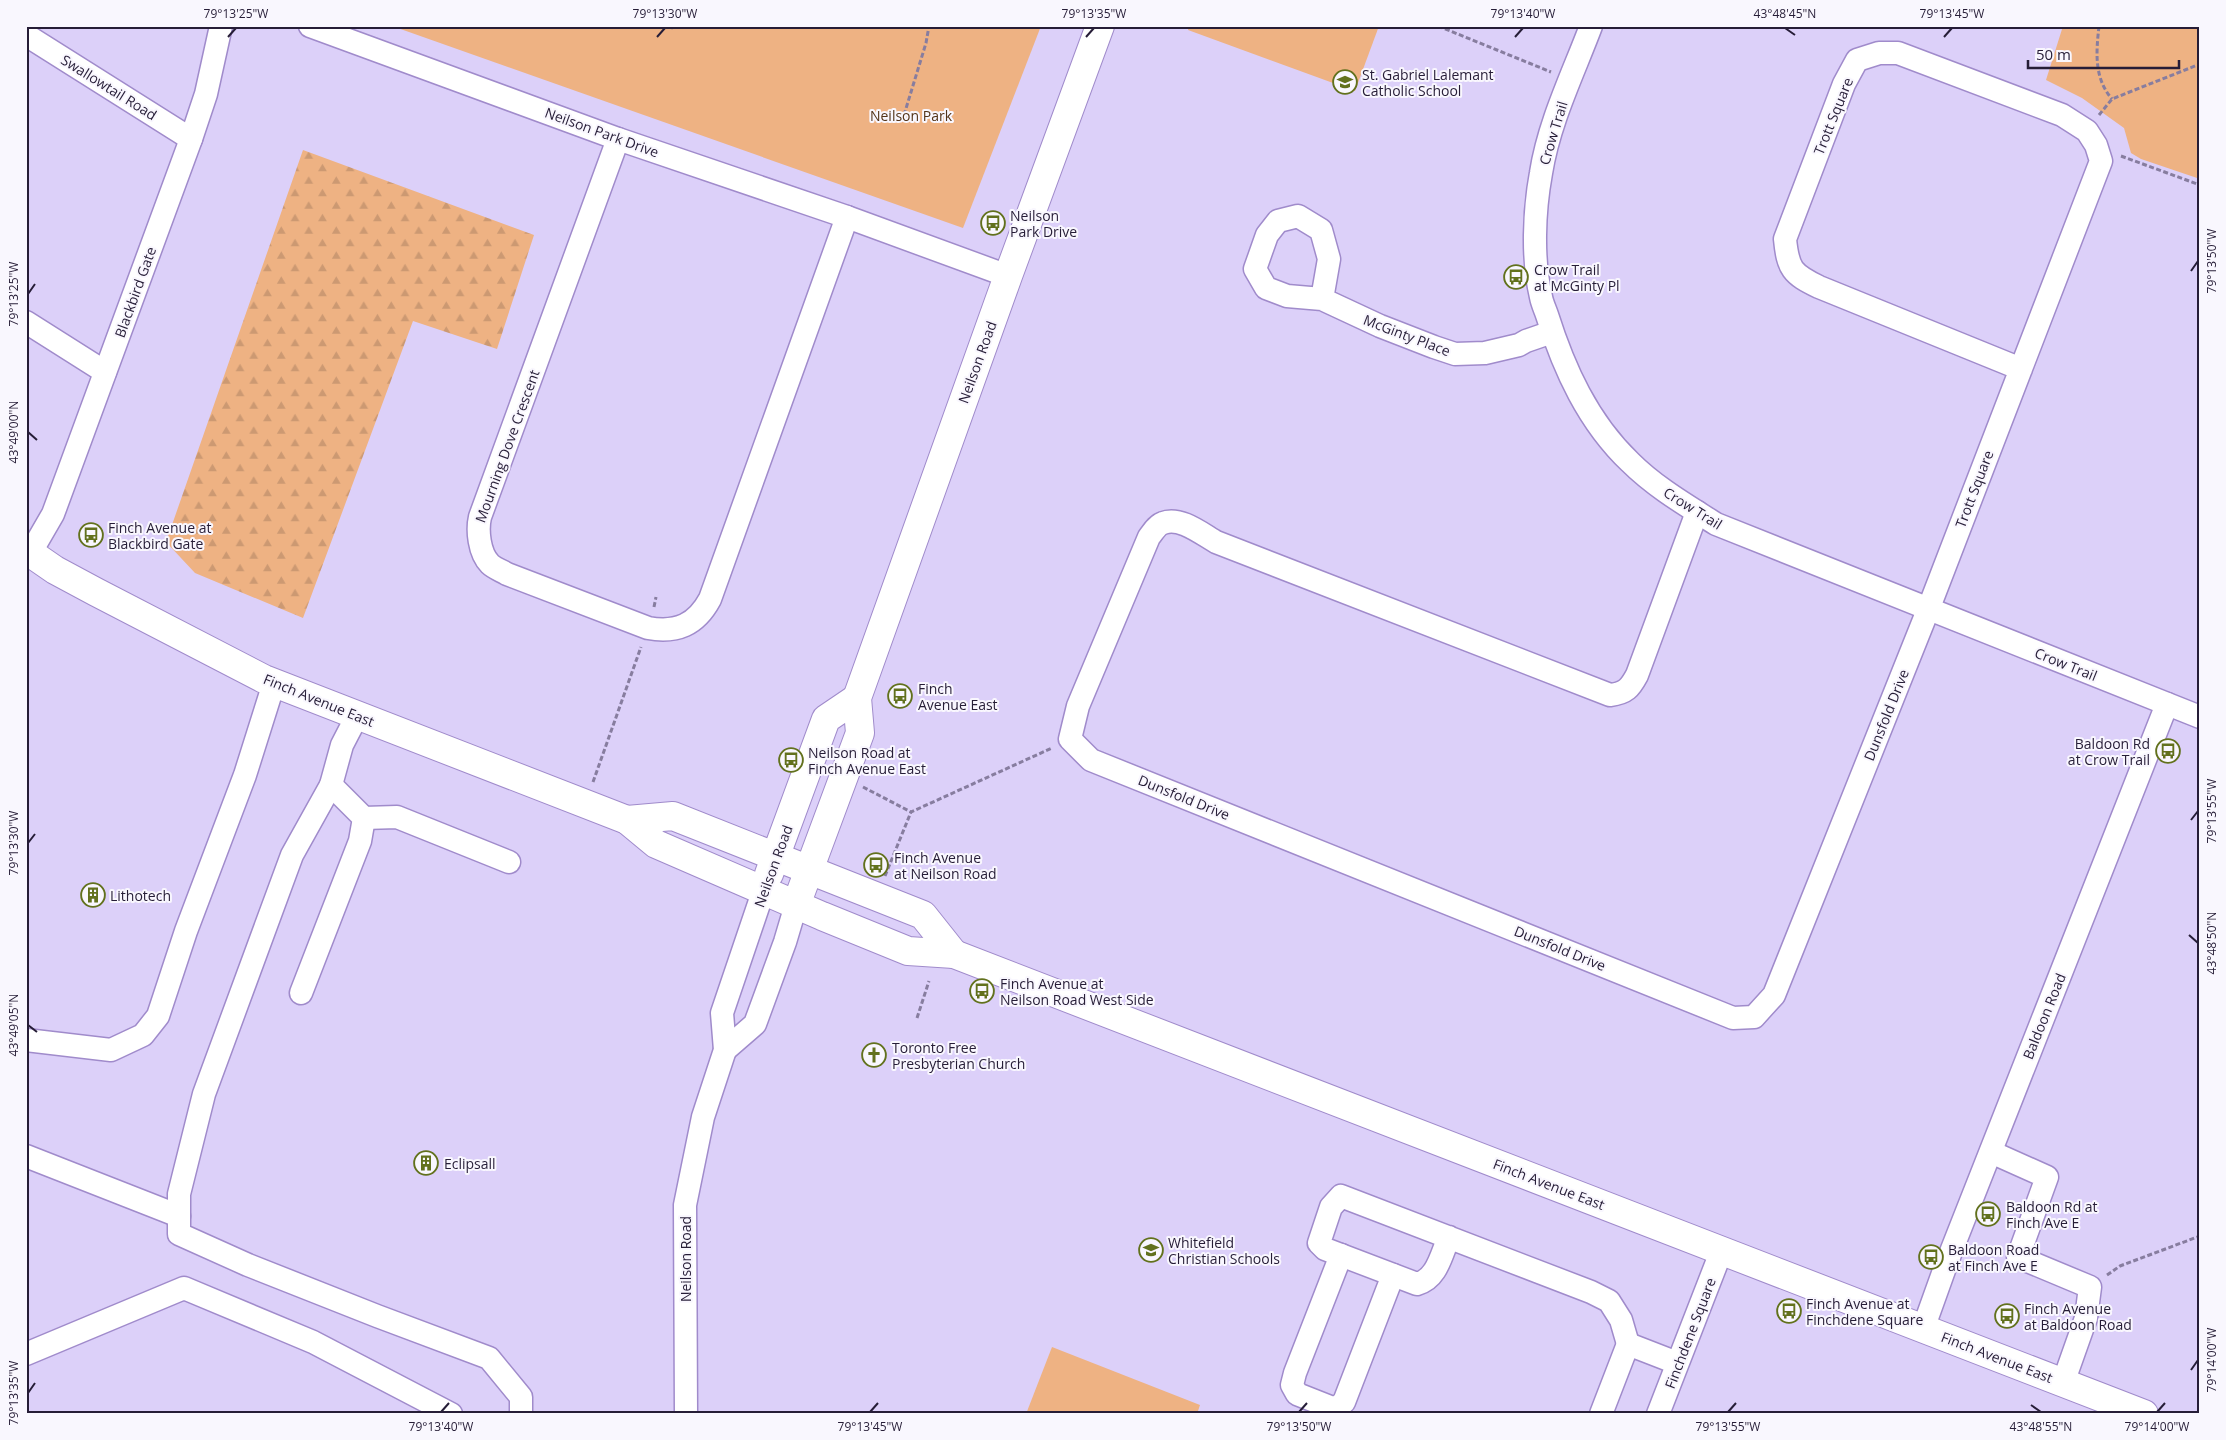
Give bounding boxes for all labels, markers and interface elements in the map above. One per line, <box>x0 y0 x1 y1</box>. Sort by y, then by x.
text: 79°13'25"W <box>204 5 268 22</box>
text: 79°13'30"W <box>633 5 697 22</box>
text: 79°13'35"W <box>1062 5 1126 22</box>
text: 79°13'40"W <box>1491 5 1555 22</box>
text: 43°48'45"N <box>1754 5 1816 22</box>
text: 79°13'45"W <box>1920 5 1984 22</box>
scale bar <box>2028 38 2180 70</box>
text: 50 m <box>2036 44 2071 64</box>
street label: Swallowtail Road <box>58 50 160 124</box>
place label: St. Gabriel Lalemant Catholic School <box>1362 65 1494 100</box>
school or university icon: St. Gabriel Lalemant Catholic School <box>1332 69 1358 95</box>
street label: Trott Square <box>1809 74 1857 157</box>
street label: Crow Trail <box>1534 99 1572 167</box>
street label: Neilson Park Drive <box>542 103 662 161</box>
park label: Neilson Park <box>870 106 953 125</box>
place label: Neilson Park Drive <box>1010 206 1077 241</box>
bus stop icon: Neilson Park Drive <box>980 210 1006 236</box>
text: 79°13'50"W <box>2203 229 2220 293</box>
street label: Blackbird Gate <box>110 244 160 340</box>
place label: Crow Trail at McGinty Pl <box>1534 260 1620 295</box>
text: 79°13'25"W <box>5 262 22 326</box>
bus stop icon: Crow Trail at McGinty Pl <box>1503 264 1529 290</box>
street label: McGinty Place <box>1361 310 1453 360</box>
street label: Neilson Road <box>953 318 1001 406</box>
street label: Mourning Dove Crescent <box>470 367 544 525</box>
text: 43°49'00"N <box>5 401 22 463</box>
street label: Trott Square <box>1950 447 1998 531</box>
street label: Crow Trail <box>1660 483 1726 533</box>
place label: Finch Avenue at Blackbird Gate <box>108 518 211 553</box>
bus stop icon: Finch Avenue at Blackbird Gate <box>78 522 104 548</box>
street label: Crow Trail <box>2032 643 2100 685</box>
street label: Dunsfold Drive <box>1859 666 1913 764</box>
street label: Finch Avenue East <box>261 669 377 731</box>
place label: Finch Avenue East <box>918 679 998 714</box>
bus stop icon: Finch Avenue East <box>887 683 913 709</box>
place label: Baldoon Rd at Crow Trail <box>2068 734 2150 769</box>
bus stop icon: Baldoon Rd at Crow Trail <box>2155 738 2181 764</box>
place label: Neilson Road at Finch Avenue East <box>808 743 926 778</box>
bus stop icon: Neilson Road at Finch Avenue East <box>778 747 804 773</box>
street label: Dunsfold Drive <box>1135 770 1233 824</box>
text: 79°13'55"W <box>2203 779 2220 843</box>
text: 79°13'30"W <box>5 811 22 875</box>
street label: Neilson Road <box>749 822 797 910</box>
place label: Finch Avenue at Neilson Road <box>894 848 997 883</box>
bus stop icon: Finch Avenue at Neilson Road <box>863 852 889 878</box>
building icon: Lithotech <box>80 882 106 908</box>
place label: Lithotech <box>110 886 171 905</box>
text: 43°48'50"N <box>2203 912 2220 974</box>
street label: Dunsfold Drive <box>1511 921 1609 975</box>
street label: Baldoon Road <box>2018 970 2070 1062</box>
place label: Finch Avenue at Neilson Road West Side <box>1000 974 1154 1009</box>
bus stop icon: Finch Avenue at Neilson Road West Side <box>969 978 995 1004</box>
text: 43°49'05"N <box>5 994 22 1056</box>
place label: Toronto Free Presbyterian Church <box>892 1038 1025 1073</box>
church icon: Toronto Free Presbyterian Church <box>861 1042 887 1068</box>
building icon: Eclipsall <box>413 1150 439 1176</box>
place label: Eclipsall <box>444 1154 496 1173</box>
street label: Finch Avenue East <box>1491 1154 1607 1214</box>
place label: Baldoon Rd at Finch Ave E <box>2006 1197 2098 1232</box>
bus stop icon: Baldoon Rd at Finch Ave E <box>1975 1201 2001 1227</box>
street label: Neilson Road <box>676 1216 695 1302</box>
place label: Whitefield Christian Schools <box>1168 1233 1280 1268</box>
school or university icon: Whitefield Christian Schools <box>1138 1237 1164 1263</box>
place label: Baldoon Road at Finch Ave E <box>1948 1240 2039 1275</box>
bus stop icon: Baldoon Road at Finch Ave E <box>1918 1244 1944 1270</box>
street label: Finchdene Square <box>1660 1275 1720 1391</box>
place label: Finch Avenue at Finchdene Square <box>1806 1294 1923 1329</box>
bus stop icon: Finch Avenue at Finchdene Square <box>1776 1298 1802 1324</box>
place label: Finch Avenue at Baldoon Road <box>2024 1299 2132 1334</box>
bus stop icon: Finch Avenue at Baldoon Road <box>1994 1303 2020 1329</box>
street label: Finch Avenue East <box>1939 1327 2055 1387</box>
text: 79°14'00"W <box>2203 1328 2220 1392</box>
text: 79°13'35"W <box>5 1361 22 1425</box>
text: 79°13'40"W <box>409 1418 473 1435</box>
text: 79°13'45"W <box>838 1418 902 1435</box>
text: 79°13'50"W <box>1267 1418 1331 1435</box>
text: 79°13'55"W <box>1696 1418 1760 1435</box>
text: 43°48'55"N <box>2010 1418 2072 1435</box>
text: 79°14'00"W <box>2125 1418 2189 1435</box>

